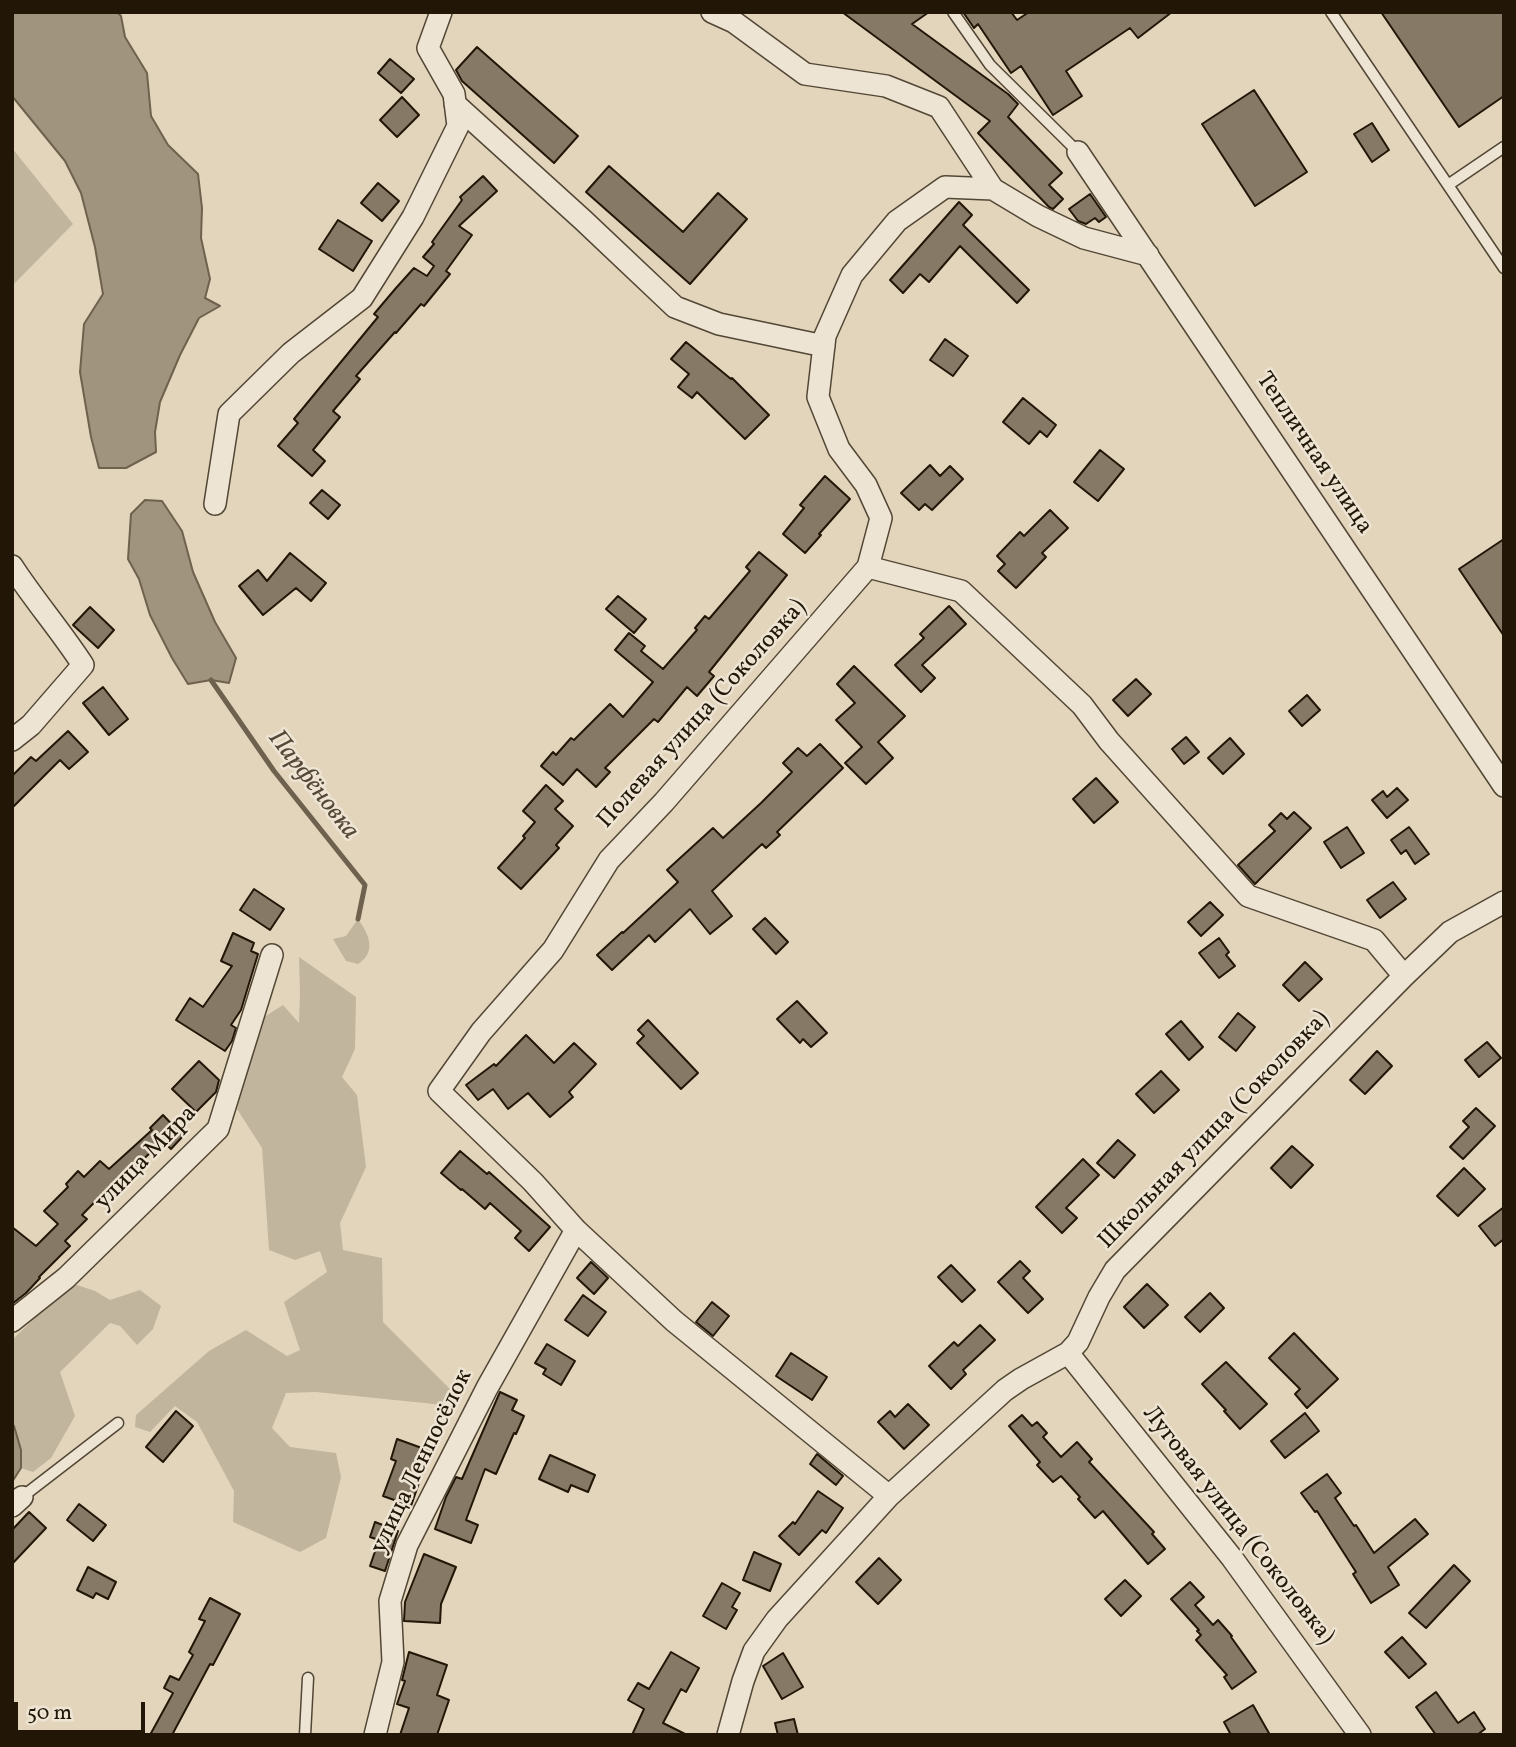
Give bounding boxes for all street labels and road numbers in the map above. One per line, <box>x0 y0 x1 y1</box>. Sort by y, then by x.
street label: Тепличная улица <box>1248 368 1378 540</box>
street label: Полевая улица (Соколовка) <box>592 594 814 836</box>
street label: Школьная улица (Соколовка) <box>1093 1006 1337 1256</box>
street label: улица Мира <box>90 1101 204 1217</box>
street label: улица Ленпосёлок <box>366 1365 480 1559</box>
street label: Луговая улица (Соколовка) <box>1135 1401 1339 1651</box>

